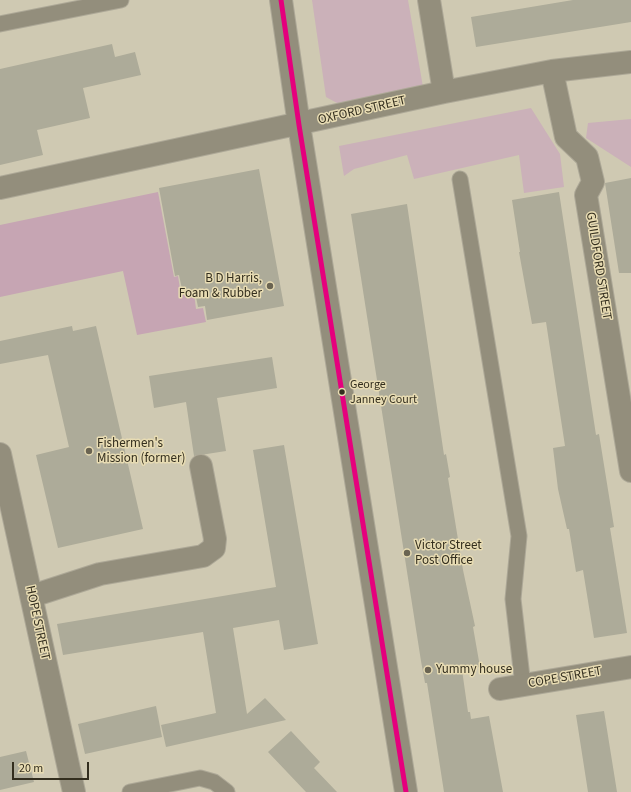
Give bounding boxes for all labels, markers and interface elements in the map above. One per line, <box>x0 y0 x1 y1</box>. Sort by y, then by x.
street label: OXFORD STREET <box>317 93 407 129</box>
street label: GUILDFORD STREET <box>582 211 614 321</box>
place label: B D Harris, Foam & Rubber <box>179 271 262 302</box>
marker: B D Harris, Foam & Rubber <box>265 281 275 291</box>
place label: George Janney Court <box>350 378 417 406</box>
marker: George Janney Court <box>337 387 347 397</box>
place label: Fishermen's Mission (former) <box>97 436 185 467</box>
marker: Fishermen's Mission (former) <box>84 446 94 456</box>
place label: Victor Street Post Office <box>415 538 482 569</box>
marker: Victor Street Post Office <box>402 548 412 558</box>
street label: HOPE STREET <box>22 584 52 662</box>
place label: Yummy house <box>436 662 512 678</box>
street label: COPE STREET <box>527 664 603 692</box>
marker: Yummy house <box>423 665 433 675</box>
scale bar <box>14 754 91 780</box>
text: 20 m <box>19 760 43 777</box>

